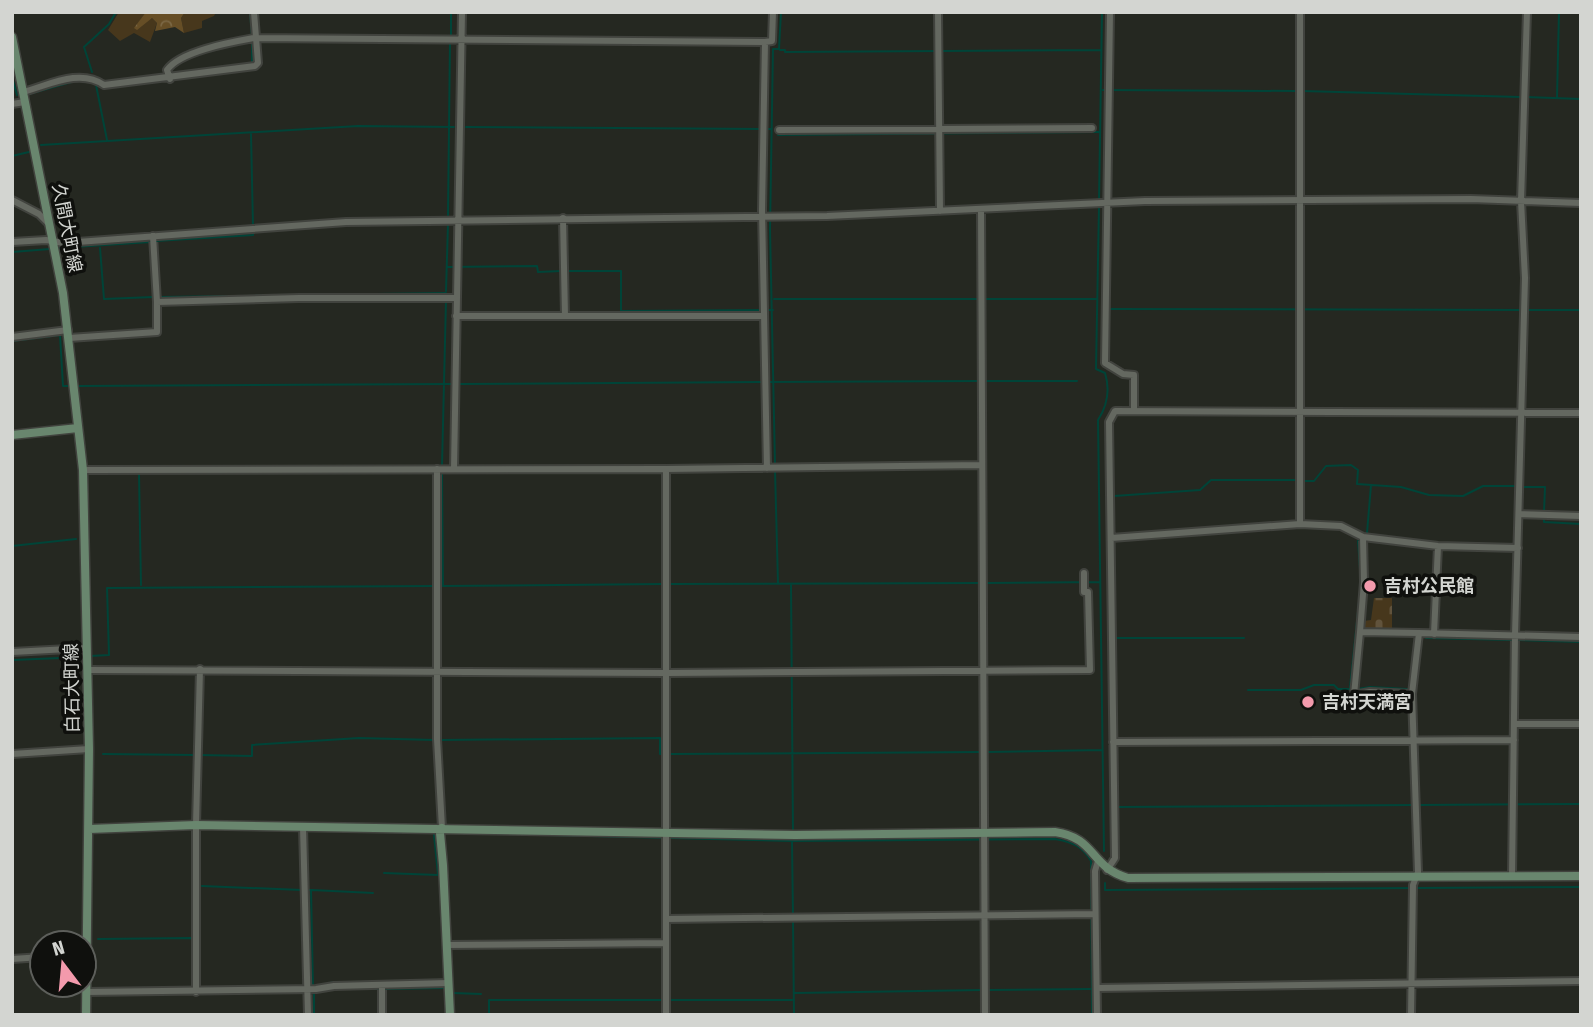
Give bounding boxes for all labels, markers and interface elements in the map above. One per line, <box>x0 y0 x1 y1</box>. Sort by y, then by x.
street label: 久間大町線 <box>48 182 86 274</box>
place label: 吉村公民館 <box>1384 575 1474 597</box>
marker: 吉村公民館 <box>1362 578 1378 594</box>
street label: 白石大町線 <box>60 643 84 733</box>
place label: 吉村天満宮 <box>1322 691 1412 713</box>
marker: 吉村天満宮 <box>1300 694 1316 710</box>
north arrow <box>28 929 98 999</box>
text: N <box>50 936 67 961</box>

